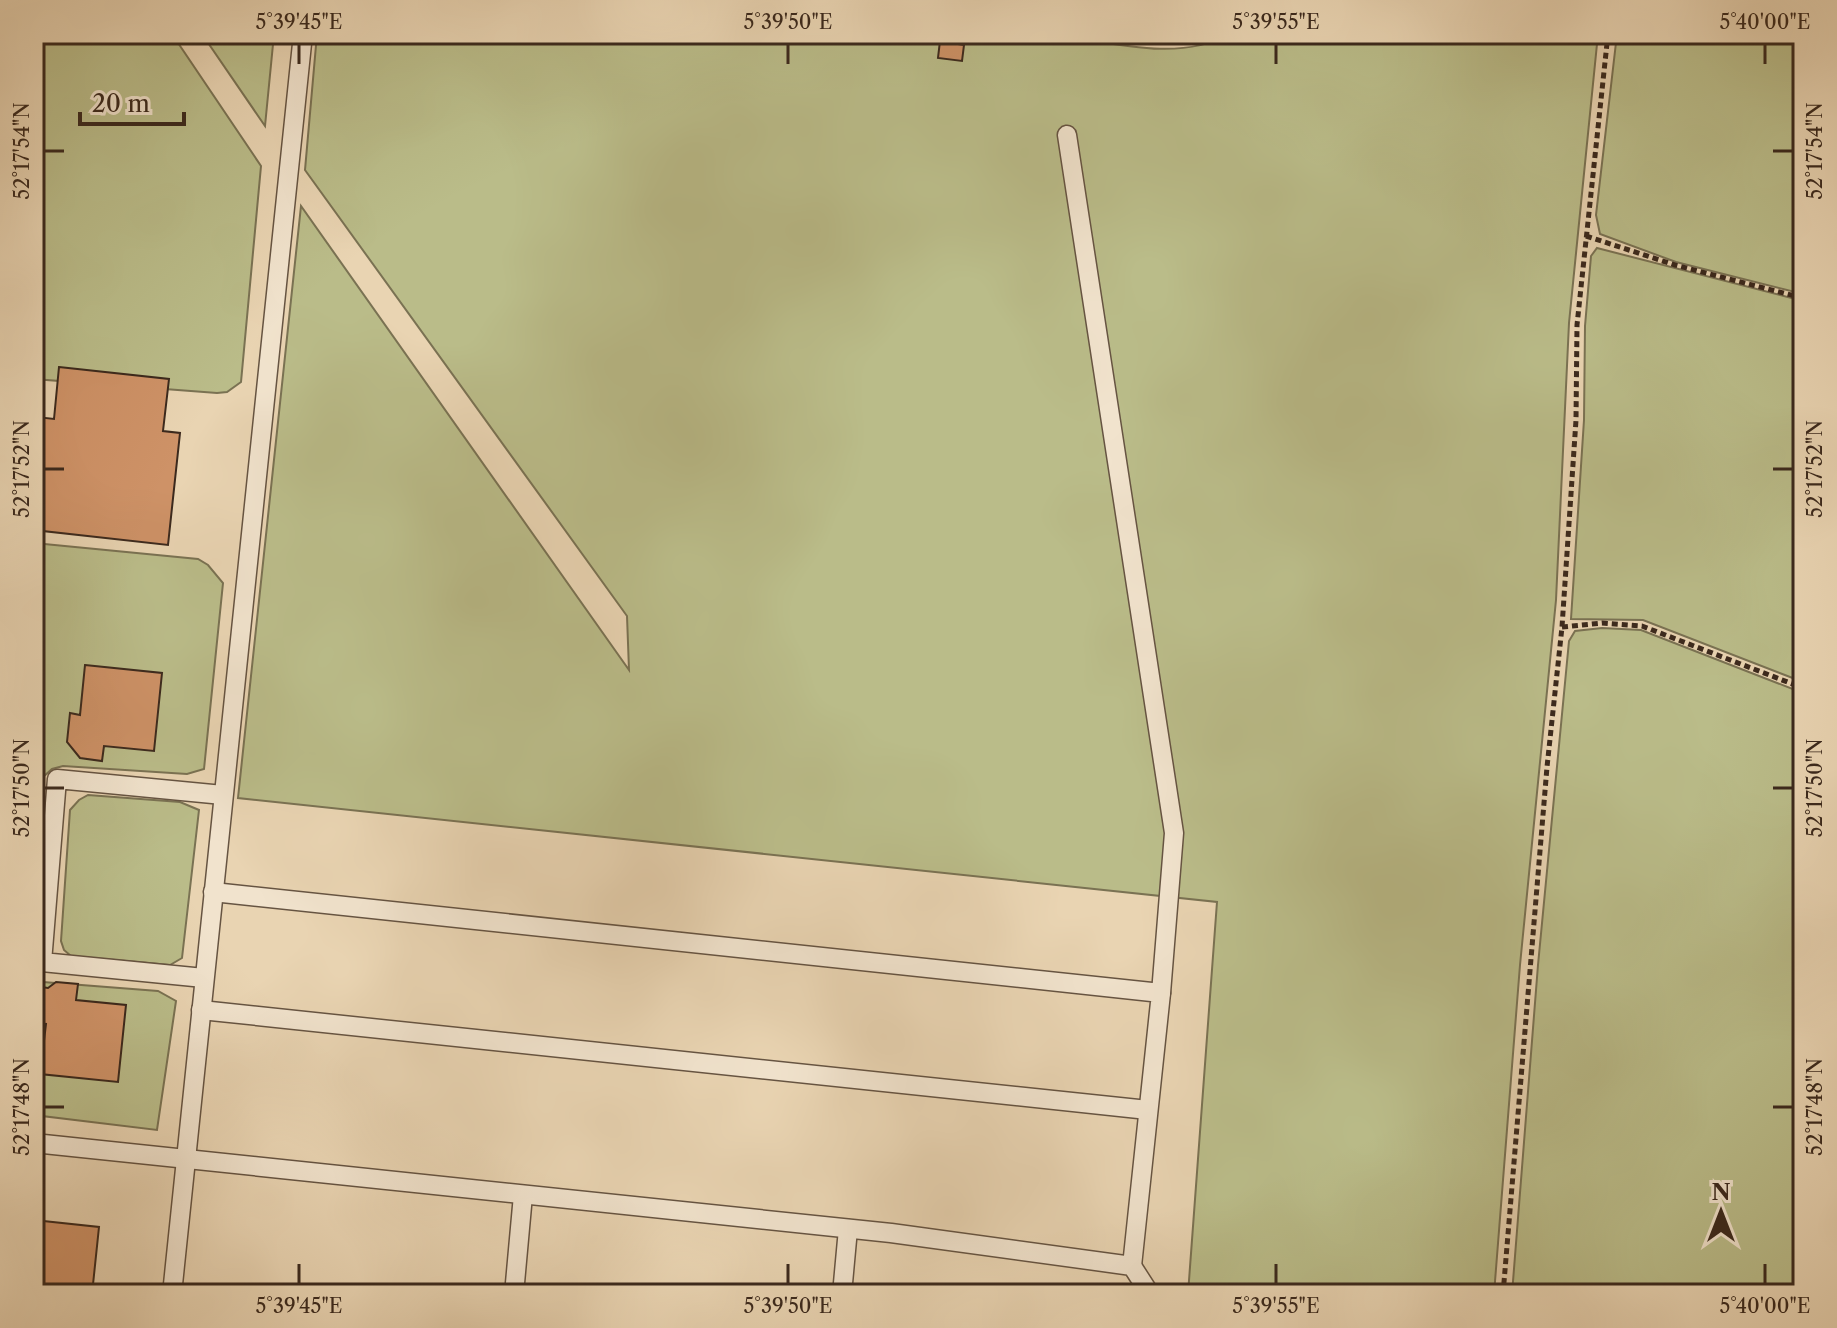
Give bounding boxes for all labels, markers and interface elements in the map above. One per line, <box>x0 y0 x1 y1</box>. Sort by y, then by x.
text: 5°39'45"E <box>255 10 343 34</box>
text: 5°39'50"E <box>743 10 833 34</box>
text: 5°39'55"E <box>1232 10 1320 34</box>
text: 5°40'00"E <box>1719 10 1811 34</box>
scale bar <box>80 76 184 126</box>
text: 20 m <box>92 89 150 118</box>
text: 52°17'54"N <box>10 102 34 200</box>
text: 52°17'54"N <box>1803 102 1827 200</box>
text: 52°17'52"N <box>10 420 34 518</box>
text: 52°17'52"N <box>1803 420 1827 518</box>
text: 52°17'50"N <box>10 739 34 838</box>
text: 52°17'50"N <box>1803 739 1827 838</box>
text: 52°17'48"N <box>10 1058 34 1156</box>
text: 52°17'48"N <box>1803 1058 1827 1156</box>
north arrow <box>1681 1172 1761 1252</box>
text: N <box>1711 1179 1731 1206</box>
text: 5°39'45"E <box>255 1294 343 1318</box>
text: 5°39'50"E <box>743 1294 833 1318</box>
text: 5°39'55"E <box>1232 1294 1320 1318</box>
text: 5°40'00"E <box>1719 1294 1811 1318</box>

